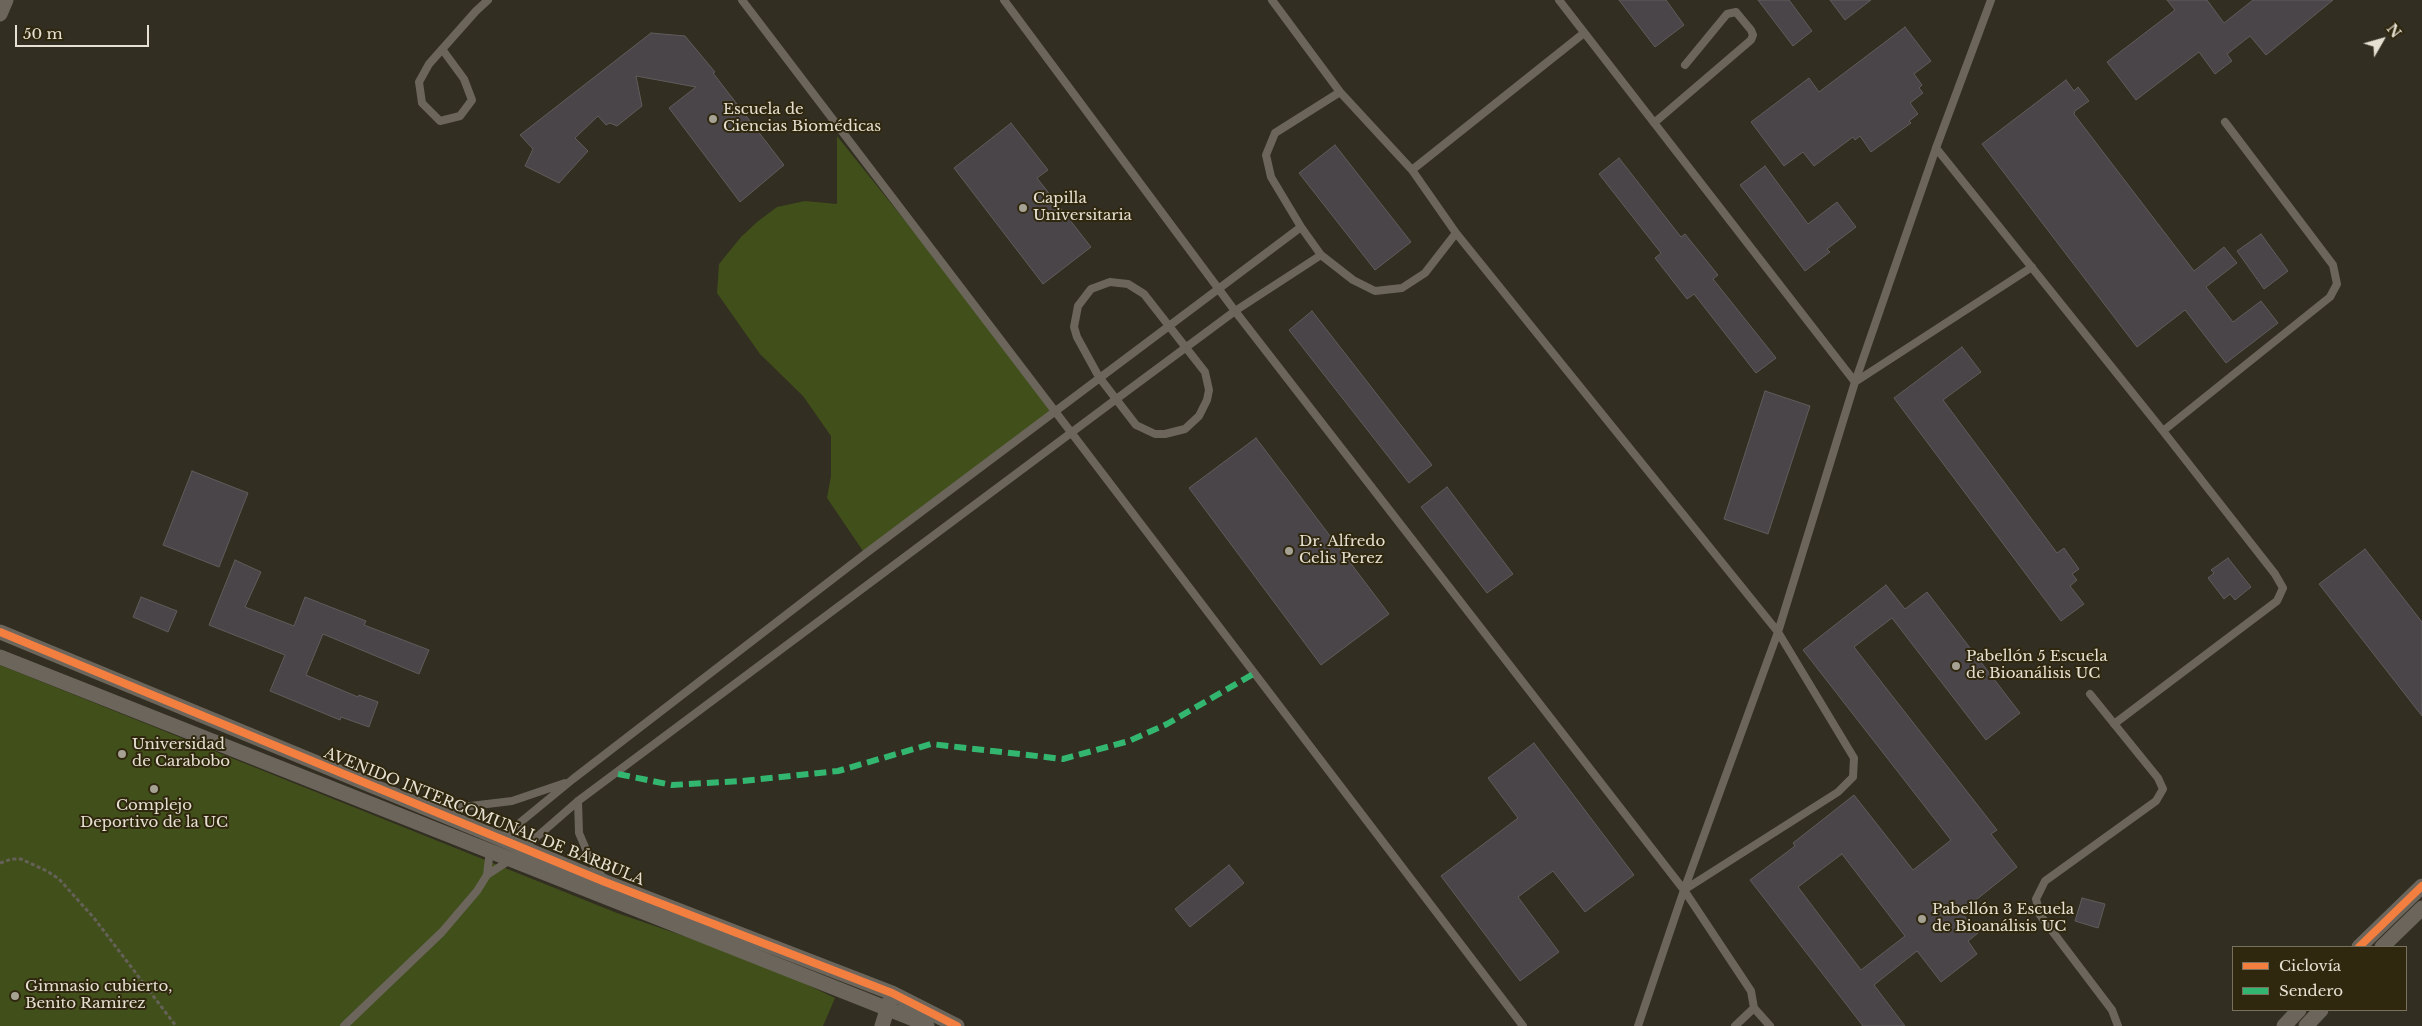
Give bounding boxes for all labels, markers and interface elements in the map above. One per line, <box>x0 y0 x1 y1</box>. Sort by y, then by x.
scale bar <box>18 15 151 47</box>
north arrow <box>2357 15 2407 65</box>
text: N <box>2383 20 2405 41</box>
text: 50 m <box>23 24 63 43</box>
place label: Escuela de Ciencias Biomédicas <box>723 101 881 136</box>
marker: Escuela de Ciencias Biomédicas <box>707 113 719 125</box>
place label: Capilla Universitaria <box>1033 190 1132 225</box>
marker: Capilla Universitaria <box>1017 202 1029 214</box>
place label: Dr. Alfredo Celis Perez <box>1299 533 1385 568</box>
marker: Dr. Alfredo Celis Perez <box>1283 545 1295 557</box>
place label: Pabellón 5 Escuela de Bioanálisis UC <box>1966 648 2107 683</box>
marker: Pabellón 5 Escuela de Bioanálisis UC <box>1950 660 1962 672</box>
place label: Universidad de Carabobo <box>132 736 230 771</box>
street label: AVENIDO INTERCOMUNAL DE BÁRBULA <box>321 744 647 890</box>
marker: Universidad de Carabobo <box>116 748 128 760</box>
marker: Complejo Deportivo de la UC <box>148 783 160 795</box>
place label: Complejo Deportivo de la UC <box>80 797 228 832</box>
place label: Pabellón 3 Escuela de Bioanálisis UC <box>1932 901 2074 936</box>
marker: Pabellón 3 Escuela de Bioanálisis UC <box>1916 913 1928 925</box>
legend <box>2232 946 2407 1011</box>
text: Ciclovía <box>2279 956 2341 975</box>
place label: Gimnasio cubierto, Benito Ramirez <box>25 978 172 1013</box>
text: Sendero <box>2279 981 2343 1000</box>
marker: Gimnasio cubierto, Benito Ramirez <box>9 990 21 1002</box>

